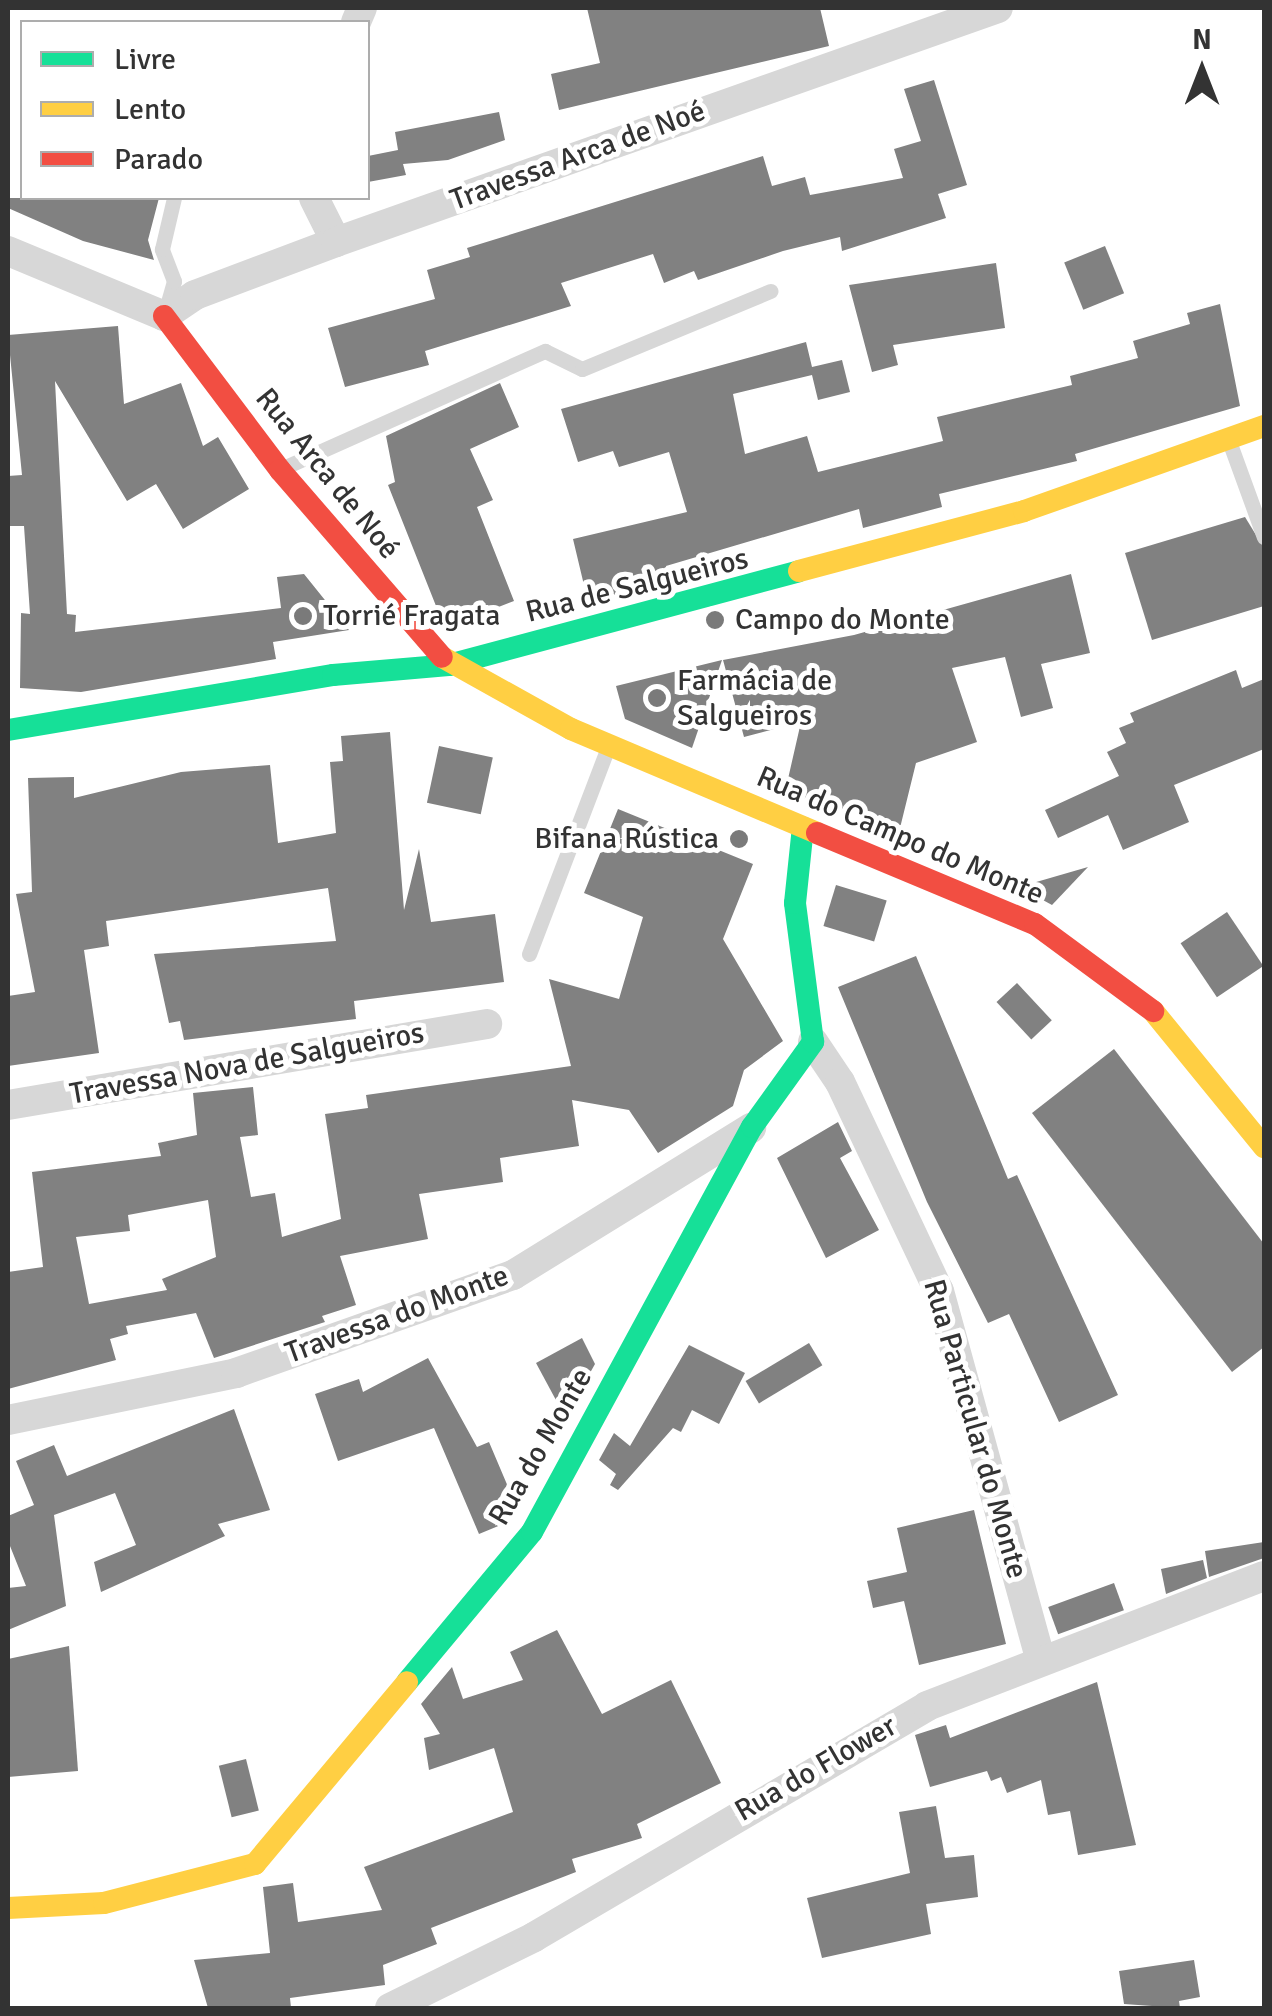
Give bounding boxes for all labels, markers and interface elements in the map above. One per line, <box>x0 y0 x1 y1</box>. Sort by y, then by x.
legend <box>20 20 370 200</box>
north arrow <box>1152 20 1252 120</box>
text: N <box>1192 23 1212 57</box>
text: Livre <box>114 41 176 78</box>
text: Lento <box>114 91 186 128</box>
street label: Travessa Arca de Noé <box>446 93 710 219</box>
text: Parado <box>114 141 203 178</box>
street label: Rua Arca de Noé <box>247 382 407 566</box>
street label: Rua de Salgueiros <box>522 541 752 631</box>
place label: Torrié Fragata <box>323 598 501 634</box>
place label: Campo do Monte <box>735 602 950 638</box>
marker: Torrié Fragata <box>292 605 314 627</box>
marker: Campo do Monte <box>704 609 726 631</box>
place label: Farmácia de Salgueiros <box>677 663 832 734</box>
marker: Farmácia de Salgueiros <box>646 687 668 709</box>
street label: Rua do Campo do Monte <box>751 759 1049 913</box>
place label: Bifana Rústica <box>534 821 719 857</box>
marker: Bifana Rústica <box>728 828 750 850</box>
street label: Travessa Nova de Salgueiros <box>67 1015 427 1113</box>
street label: Travessa do Monte <box>281 1258 513 1372</box>
street label: Rua Particular do Monte <box>915 1275 1035 1583</box>
street label: Rua do Monte <box>482 1362 600 1532</box>
street label: Rua do Flower <box>729 1708 903 1830</box>

